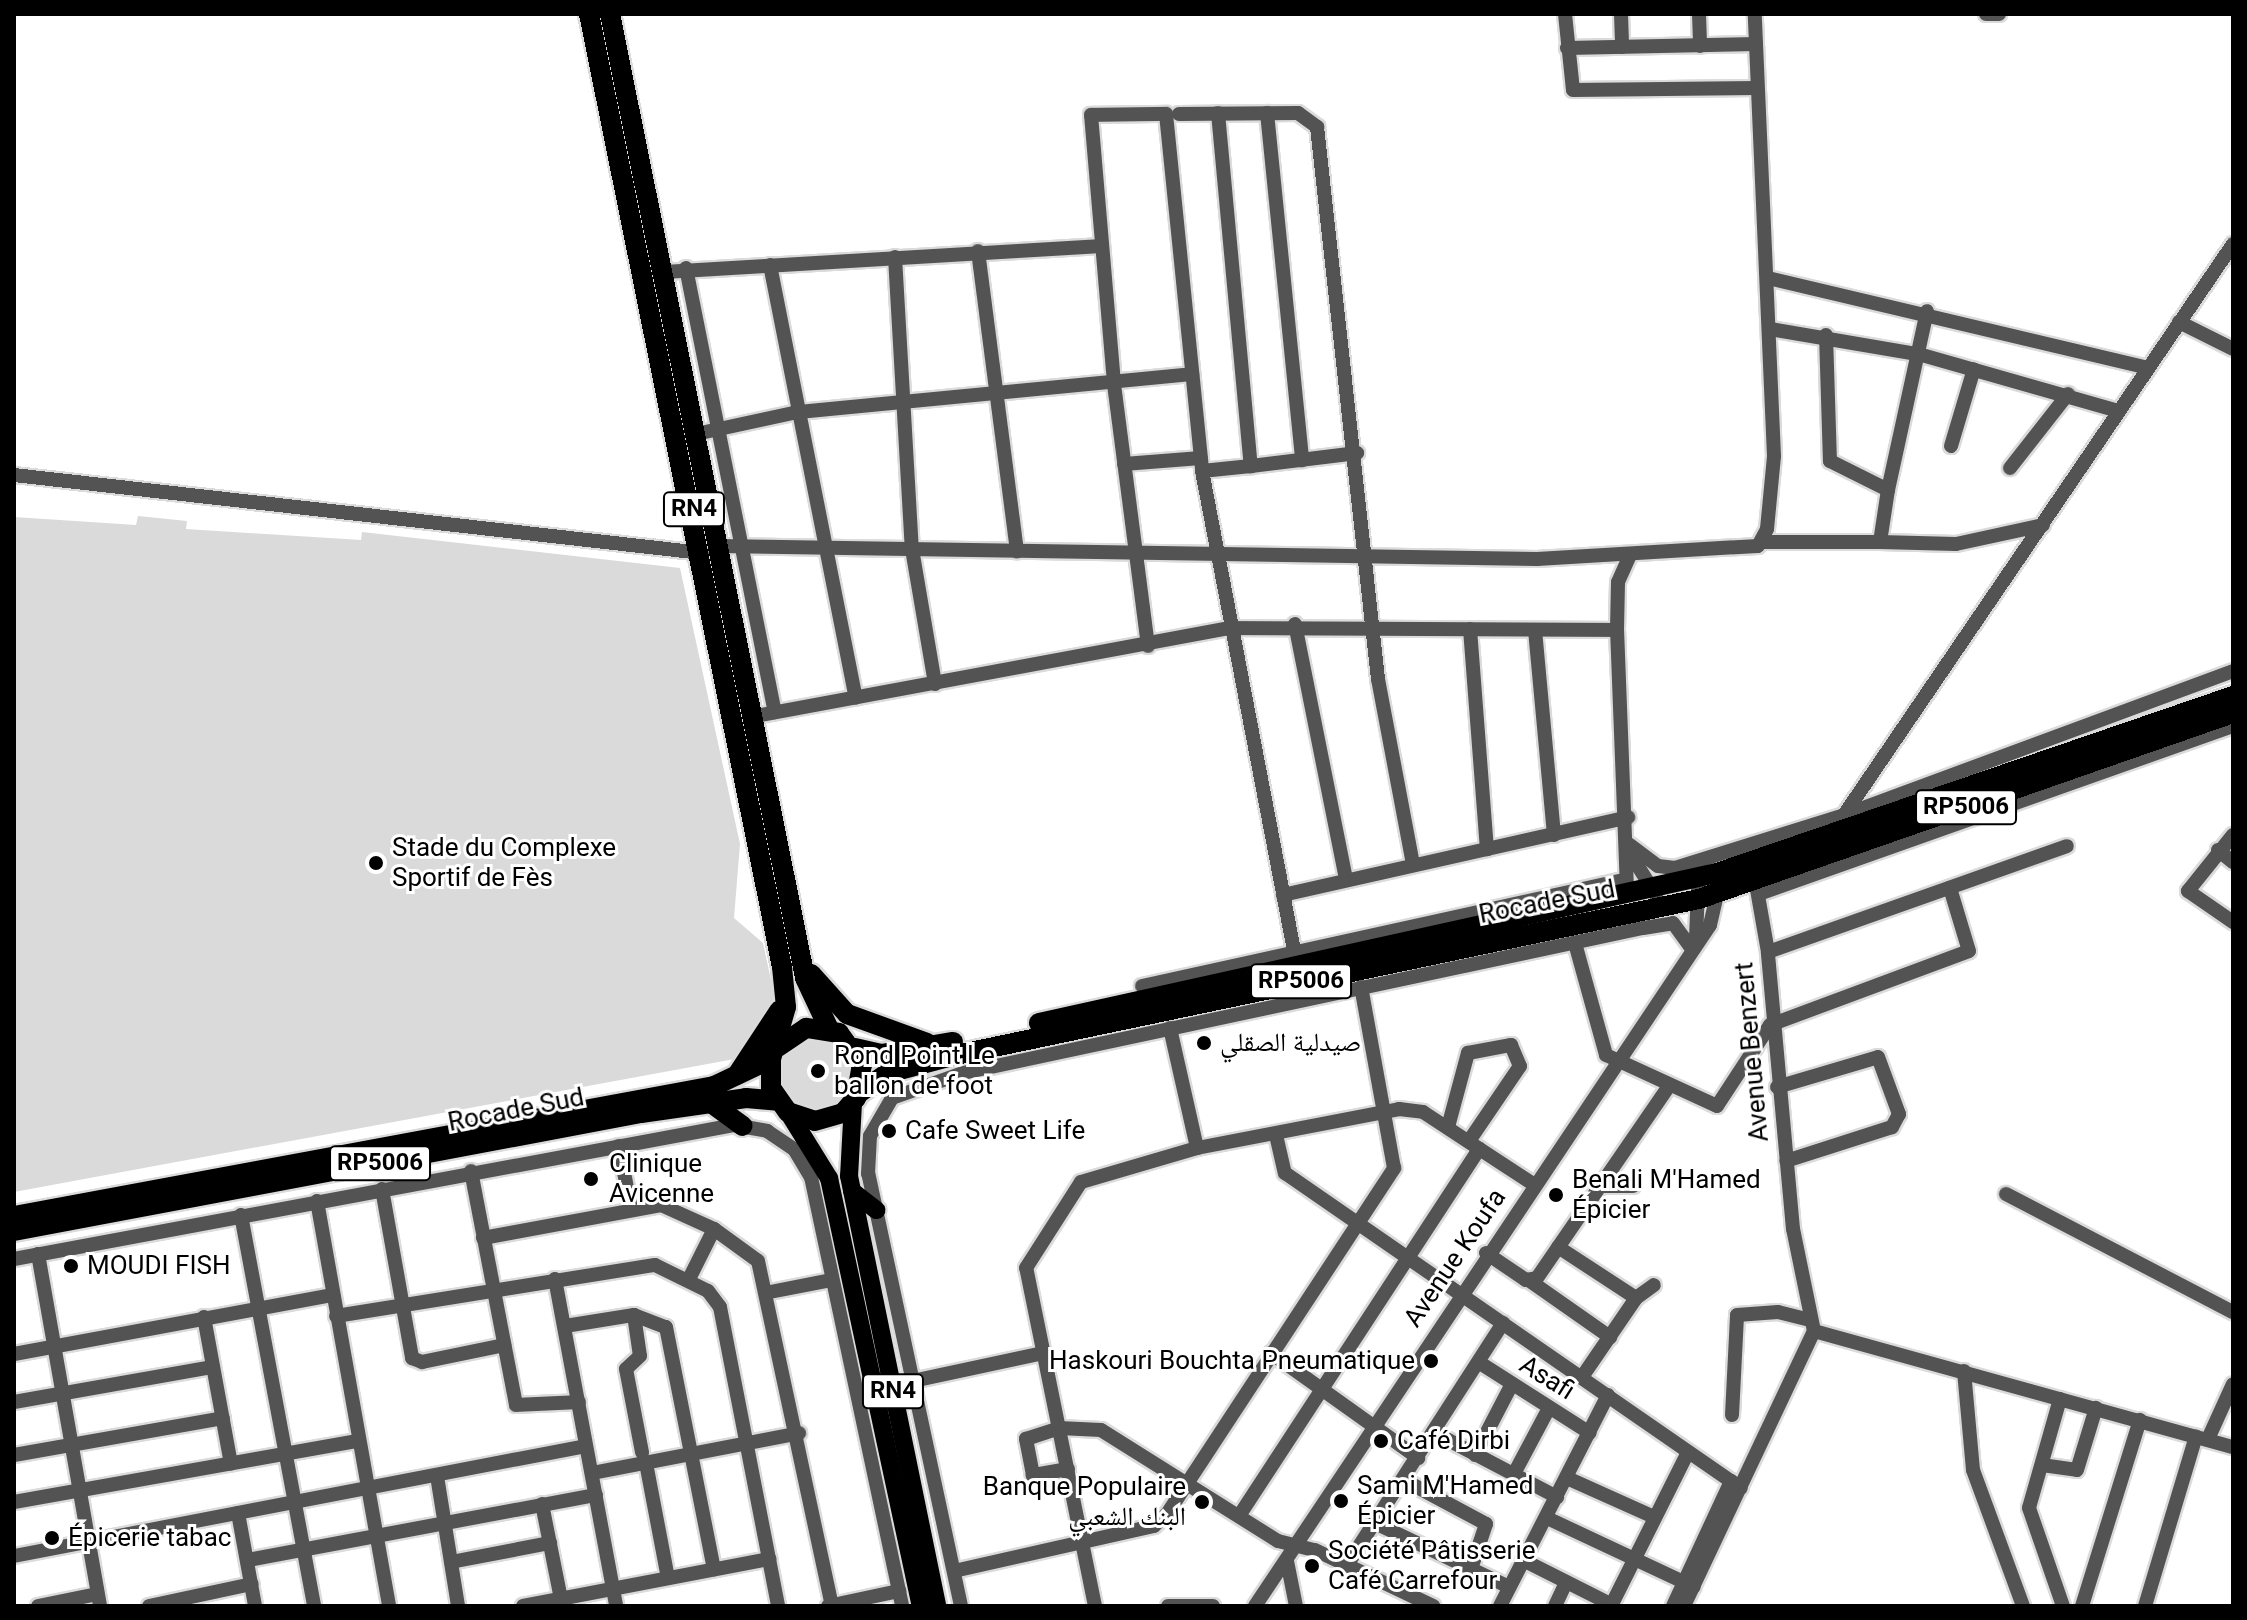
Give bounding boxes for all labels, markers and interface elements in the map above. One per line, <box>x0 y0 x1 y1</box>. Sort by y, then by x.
road number: RN4 <box>662 489 726 529</box>
road number: RP5006 <box>1914 787 2018 827</box>
place label: Stade du Complexe Sportif de Fès <box>392 832 616 894</box>
marker: Stade du Complexe Sportif de Fès <box>367 854 385 872</box>
street label: Rocade Sud <box>1476 874 1618 930</box>
road number: RP5006 <box>1249 961 1353 1001</box>
street label: Avenue Benzert <box>1729 961 1775 1143</box>
place label: صيدلية الصقلي <box>1220 1027 1361 1059</box>
marker: صيدلية الصقلي <box>1195 1034 1213 1052</box>
place label: Rond Point Le ballon de foot <box>834 1040 995 1102</box>
marker: Rond Point Le ballon de foot <box>809 1062 827 1080</box>
street label: Rocade Sud <box>445 1082 587 1138</box>
place label: Cafe Sweet Life <box>905 1115 1085 1147</box>
marker: Cafe Sweet Life <box>880 1122 898 1140</box>
road number: RP5006 <box>328 1143 432 1183</box>
place label: Clinique Avicenne <box>609 1148 714 1210</box>
place label: Benali M'Hamed Épicier <box>1572 1164 1761 1226</box>
marker: Clinique Avicenne <box>580 1168 602 1190</box>
street label: Avenue Koufa <box>1397 1183 1513 1333</box>
marker: Benali M'Hamed Épicier <box>1547 1186 1565 1204</box>
place label: MOUDI FISH <box>87 1250 230 1282</box>
marker: MOUDI FISH <box>62 1257 80 1275</box>
place label: Haskouri Bouchta Pneumatique <box>1049 1345 1415 1377</box>
street label: Asafi <box>1514 1349 1580 1407</box>
marker: Haskouri Bouchta Pneumatique <box>1422 1352 1440 1370</box>
road number: RN4 <box>861 1371 925 1411</box>
place label: Café Dirbi <box>1397 1425 1510 1457</box>
marker: Café Dirbi <box>1372 1432 1390 1450</box>
place label: Sami M'Hamed Épicier <box>1357 1470 1533 1532</box>
place label: Banque Populaire البنك الشعبي <box>983 1471 1186 1532</box>
marker: Sami M'Hamed Épicier <box>1332 1492 1350 1510</box>
marker: Banque Populaire البنك الشعبي <box>1193 1493 1211 1511</box>
place label: Épicerie tabac <box>68 1522 231 1554</box>
marker: Épicerie tabac <box>43 1529 61 1547</box>
place label: Société Pâtisserie Café Carrefour <box>1328 1535 1536 1596</box>
marker: Société Pâtisserie Café Carrefour <box>1303 1557 1321 1575</box>

